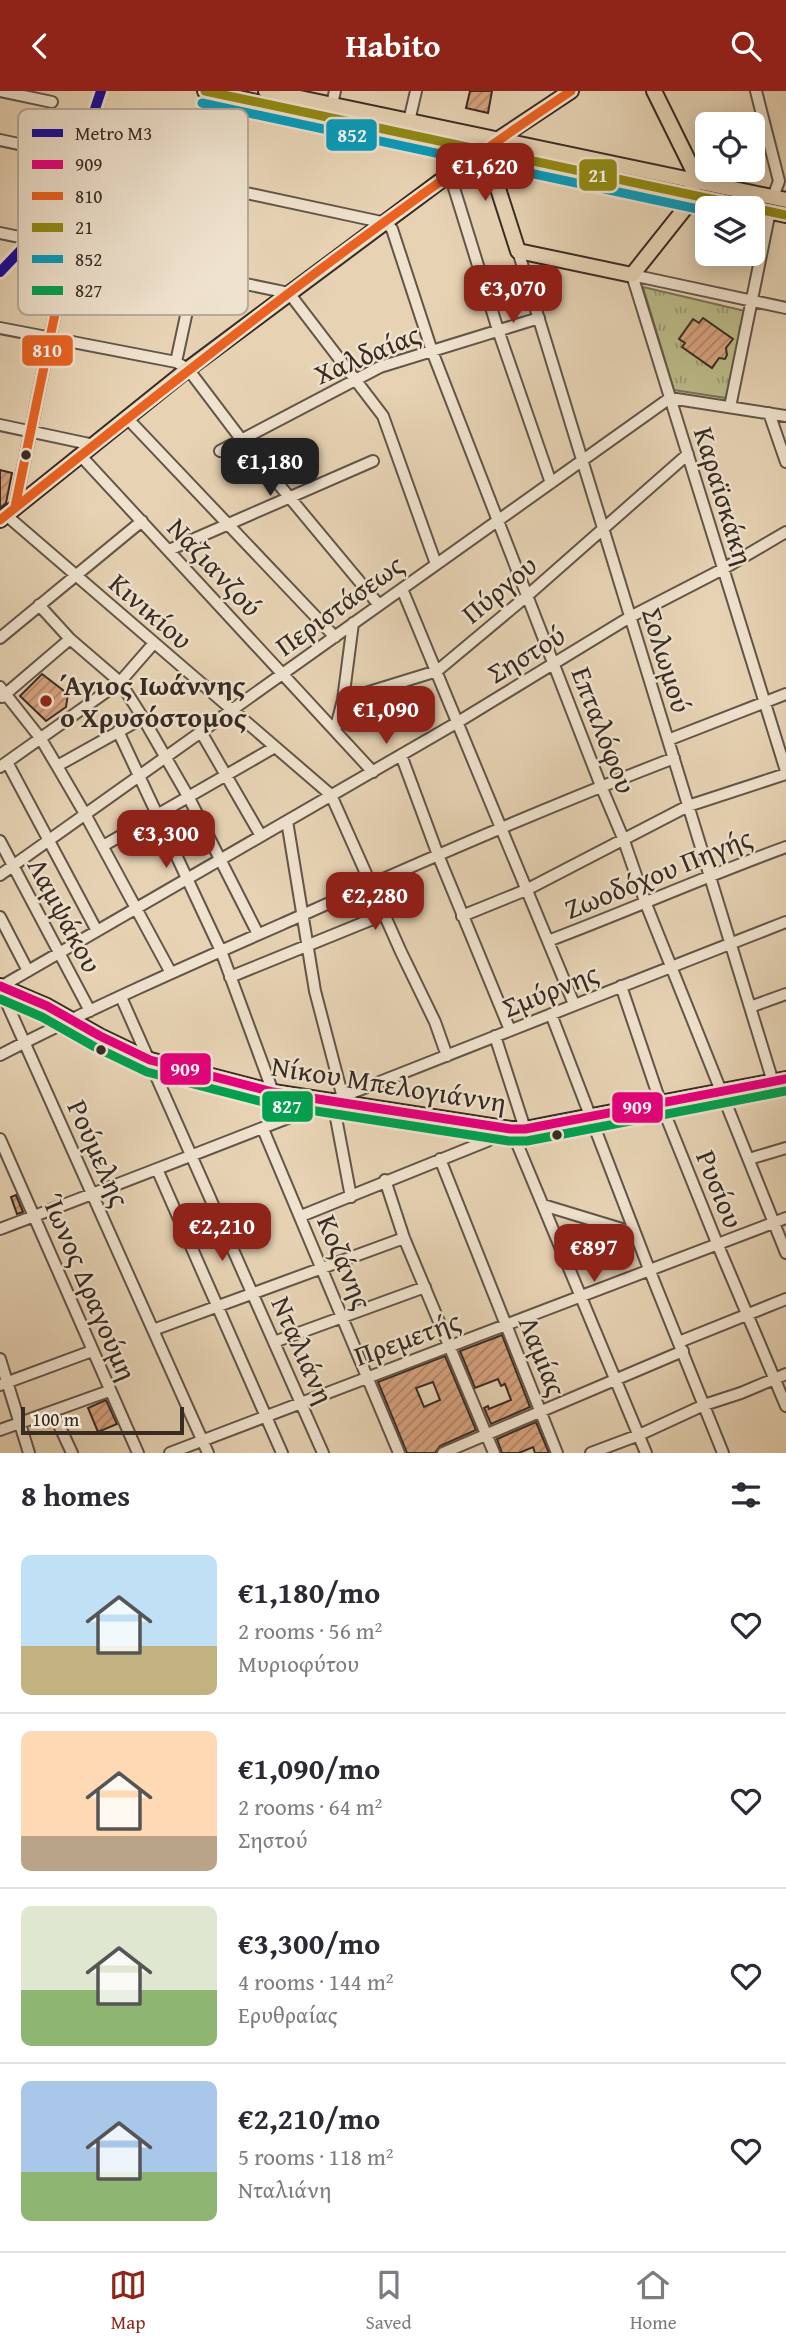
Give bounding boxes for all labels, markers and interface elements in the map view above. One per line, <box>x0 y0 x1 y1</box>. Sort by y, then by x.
text: Habito <box>345 22 441 69</box>
icon: back <box>21 27 59 65</box>
icon: search <box>727 27 765 65</box>
legend <box>18 109 248 315</box>
map controls <box>695 112 765 266</box>
button: locate <box>695 112 765 182</box>
line badge: 852 <box>325 118 378 152</box>
text: Metro Μ3 <box>75 119 152 147</box>
text: 852 <box>337 121 367 149</box>
pin: €1,620 <box>428 143 542 203</box>
text: €1,620 <box>452 149 518 182</box>
text: 909 <box>75 150 102 178</box>
line badge: 21 <box>578 158 618 192</box>
text: 21 <box>588 161 608 189</box>
text: 810 <box>75 182 102 210</box>
button: layers <box>695 196 765 266</box>
text: 21 <box>75 213 93 241</box>
text: 852 <box>75 245 102 273</box>
pin: €3,070 <box>456 265 570 325</box>
text: €3,070 <box>480 271 546 304</box>
text: 827 <box>75 276 102 304</box>
street label: Χαλδαίας <box>308 313 426 394</box>
line badge: 810 <box>21 334 74 367</box>
text: 810 <box>32 336 62 364</box>
street label: Καραϊσκάκη <box>684 422 765 570</box>
pin: €1,180 <box>213 439 327 498</box>
text: €1,180 <box>237 444 303 477</box>
unlabelled marker <box>19 448 33 462</box>
street label: Ναζιανζού <box>159 508 272 625</box>
street label: Περιστάσεως <box>266 544 412 665</box>
street label: Πύργου <box>452 545 546 633</box>
street label: Κινικίου <box>101 563 202 659</box>
street label: Σολωμού <box>632 602 703 718</box>
street label: Σηστού <box>479 614 573 693</box>
street label: Επταλόφου <box>562 661 647 799</box>
place label: Άγιος Ιωάννης ο Χρυσόστομος <box>60 664 247 737</box>
pin: €1,090 <box>329 687 443 746</box>
text: €1,090 <box>353 692 419 725</box>
marker: Άγιος Ιωάννης ο Χρυσόστομος <box>38 693 54 709</box>
pin: €3,300 <box>109 811 223 870</box>
text: €3,300 <box>133 816 199 849</box>
street label: Ζωοδόχου Πηγής <box>558 816 758 929</box>
street label: Λαμψάκου <box>18 850 113 980</box>
pin: €2,280 <box>318 873 432 932</box>
text: €2,280 <box>342 878 408 911</box>
street label: Σμύρνης <box>496 952 604 1027</box>
unlabelled marker <box>94 1043 108 1057</box>
street label: Νίκου Μπελογιάννη <box>269 1045 509 1122</box>
line badge: 909 <box>159 1052 212 1086</box>
text: 909 <box>170 1055 200 1083</box>
line badge: 827 <box>261 1090 314 1123</box>
line badge: 909 <box>611 1091 664 1124</box>
text: 827 <box>272 1092 302 1120</box>
street label: Ρούμελης <box>58 1093 141 1213</box>
text: 909 <box>622 1093 652 1121</box>
unlabelled marker <box>550 1128 564 1142</box>
street label: Ρυσίου <box>686 1144 755 1234</box>
street label: Ίωνος Δραγούμη <box>33 1187 148 1387</box>
pin: €2,210 <box>165 1203 279 1263</box>
street label: Κοζάνης <box>307 1208 384 1316</box>
text: €2,210 <box>189 1209 255 1242</box>
pin: €897 <box>553 1225 635 1284</box>
text: €897 <box>570 1230 618 1263</box>
street label: Νταλιάνη <box>262 1289 345 1410</box>
street label: Πρεμετής <box>348 1299 466 1376</box>
street label: Λαμίας <box>509 1310 578 1402</box>
scale bar <box>21 1404 184 1436</box>
text: 100 m <box>32 1405 79 1433</box>
text: 8 homes <box>21 1473 130 1517</box>
icon: filters <box>727 1476 765 1514</box>
text: €1,180/mo <box>238 1570 380 1614</box>
icon: home <box>77 1583 161 1667</box>
icon: heart <box>727 1606 765 1644</box>
text: 2 rooms · 56 m² <box>238 1614 382 1647</box>
text: Μυριοφύτου <box>238 1647 359 1680</box>
text: €1,090/mo <box>238 1746 380 1790</box>
icon: home <box>77 1759 161 1843</box>
icon: heart <box>727 1782 765 1820</box>
text: 2 rooms · 64 m² <box>238 1790 382 1823</box>
text: Σηστού <box>238 1823 307 1856</box>
text: €3,300/mo <box>238 1921 380 1965</box>
icon: home <box>77 1934 161 2018</box>
icon: heart <box>727 1957 765 1995</box>
text: 4 rooms · 144 m² <box>238 1965 393 1998</box>
text: Ερυθραίας <box>238 1998 337 2031</box>
text: €2,210/mo <box>238 2096 380 2140</box>
icon: home <box>77 2109 161 2193</box>
icon: heart <box>727 2132 765 2170</box>
text: 5 rooms · 118 m² <box>238 2140 393 2173</box>
text: Νταλιάνη <box>238 2173 331 2206</box>
tab: Map <box>109 2266 147 2336</box>
tab: Saved <box>366 2266 412 2336</box>
tab: Home <box>630 2266 677 2336</box>

